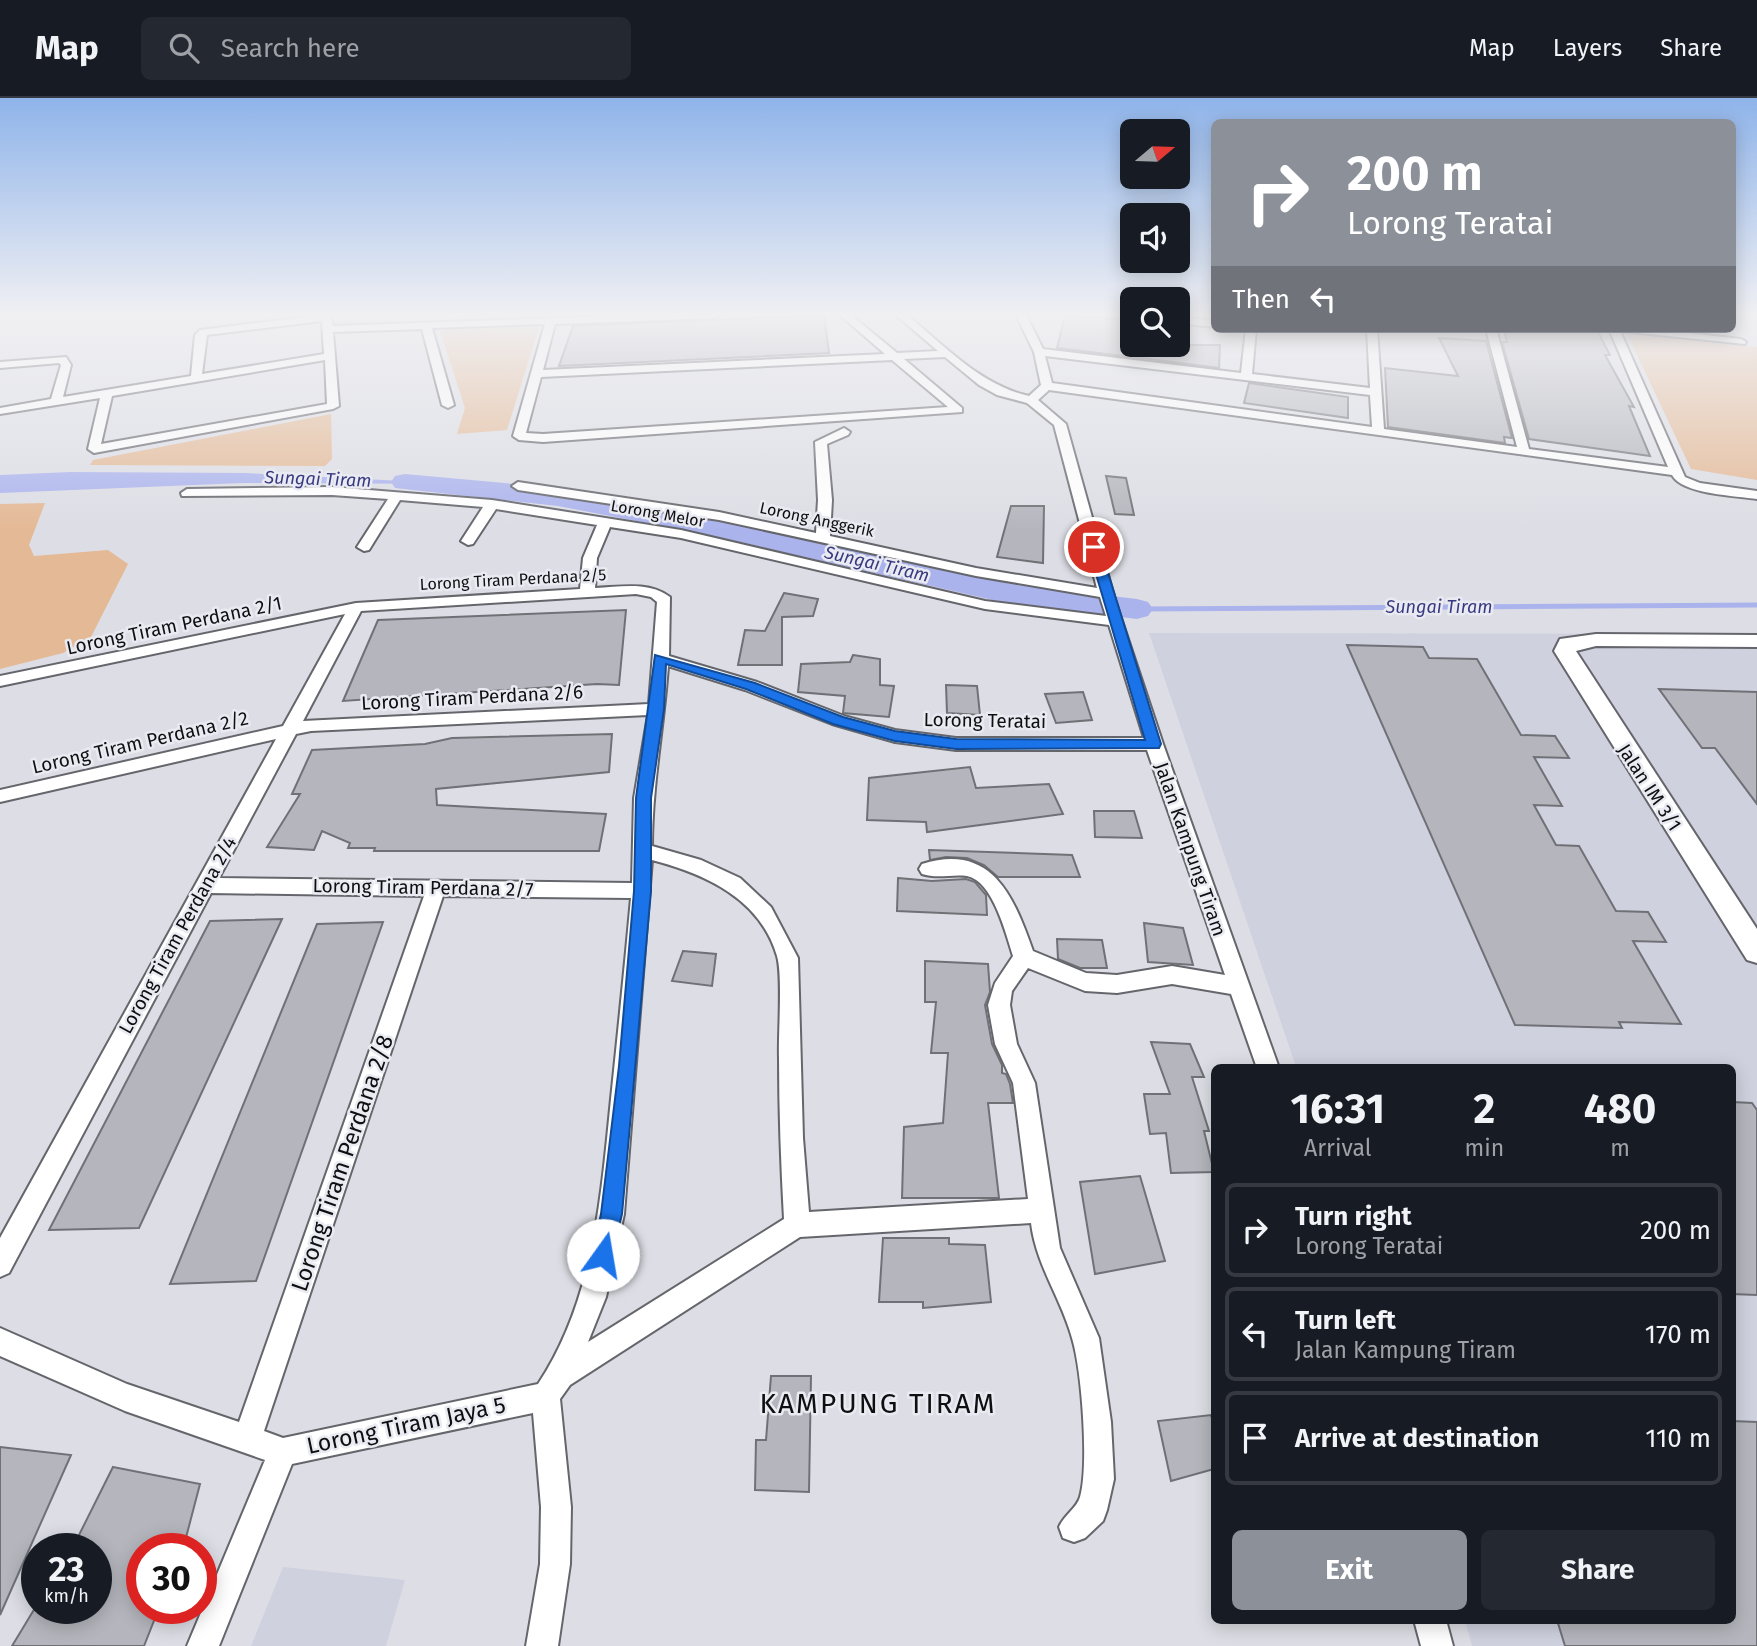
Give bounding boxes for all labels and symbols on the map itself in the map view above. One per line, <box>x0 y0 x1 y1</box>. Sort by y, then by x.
north arrow <box>1120 119 1190 189</box>
water label: Sungai Tiram <box>263 466 372 492</box>
street label: Lorong Melor <box>609 496 707 531</box>
street label: Lorong Anggerik <box>758 498 877 541</box>
pin <box>1064 517 1124 577</box>
water label: Sungai Tiram <box>821 541 932 587</box>
street label: Lorong Tiram Perdana 2/5 <box>419 565 607 594</box>
street label: Lorong Tiram Perdana 2/1 <box>64 591 284 660</box>
water label: Sungai Tiram <box>1385 596 1492 618</box>
street label: Lorong Tiram Perdana 2/6 <box>361 680 584 715</box>
street label: Lorong Tiram Perdana 2/2 <box>30 706 250 779</box>
street label: Lorong Teratai <box>924 708 1046 733</box>
street label: Jalan IM 3/1 <box>1613 739 1686 835</box>
street label: Jalan Kampung Tiram <box>1150 759 1231 939</box>
street label: Lorong Tiram Perdana 2/4 <box>114 833 241 1038</box>
street label: Lorong Tiram Perdana 2/7 <box>312 874 534 901</box>
street label: Lorong Tiram Perdana 2/8 <box>285 1031 399 1295</box>
position arrow <box>566 1218 640 1292</box>
district label: KAMPUNG TIRAM <box>760 1387 996 1420</box>
street label: Lorong Tiram Jaya 5 <box>304 1390 508 1460</box>
speed limit sign: 30 <box>126 1533 217 1624</box>

